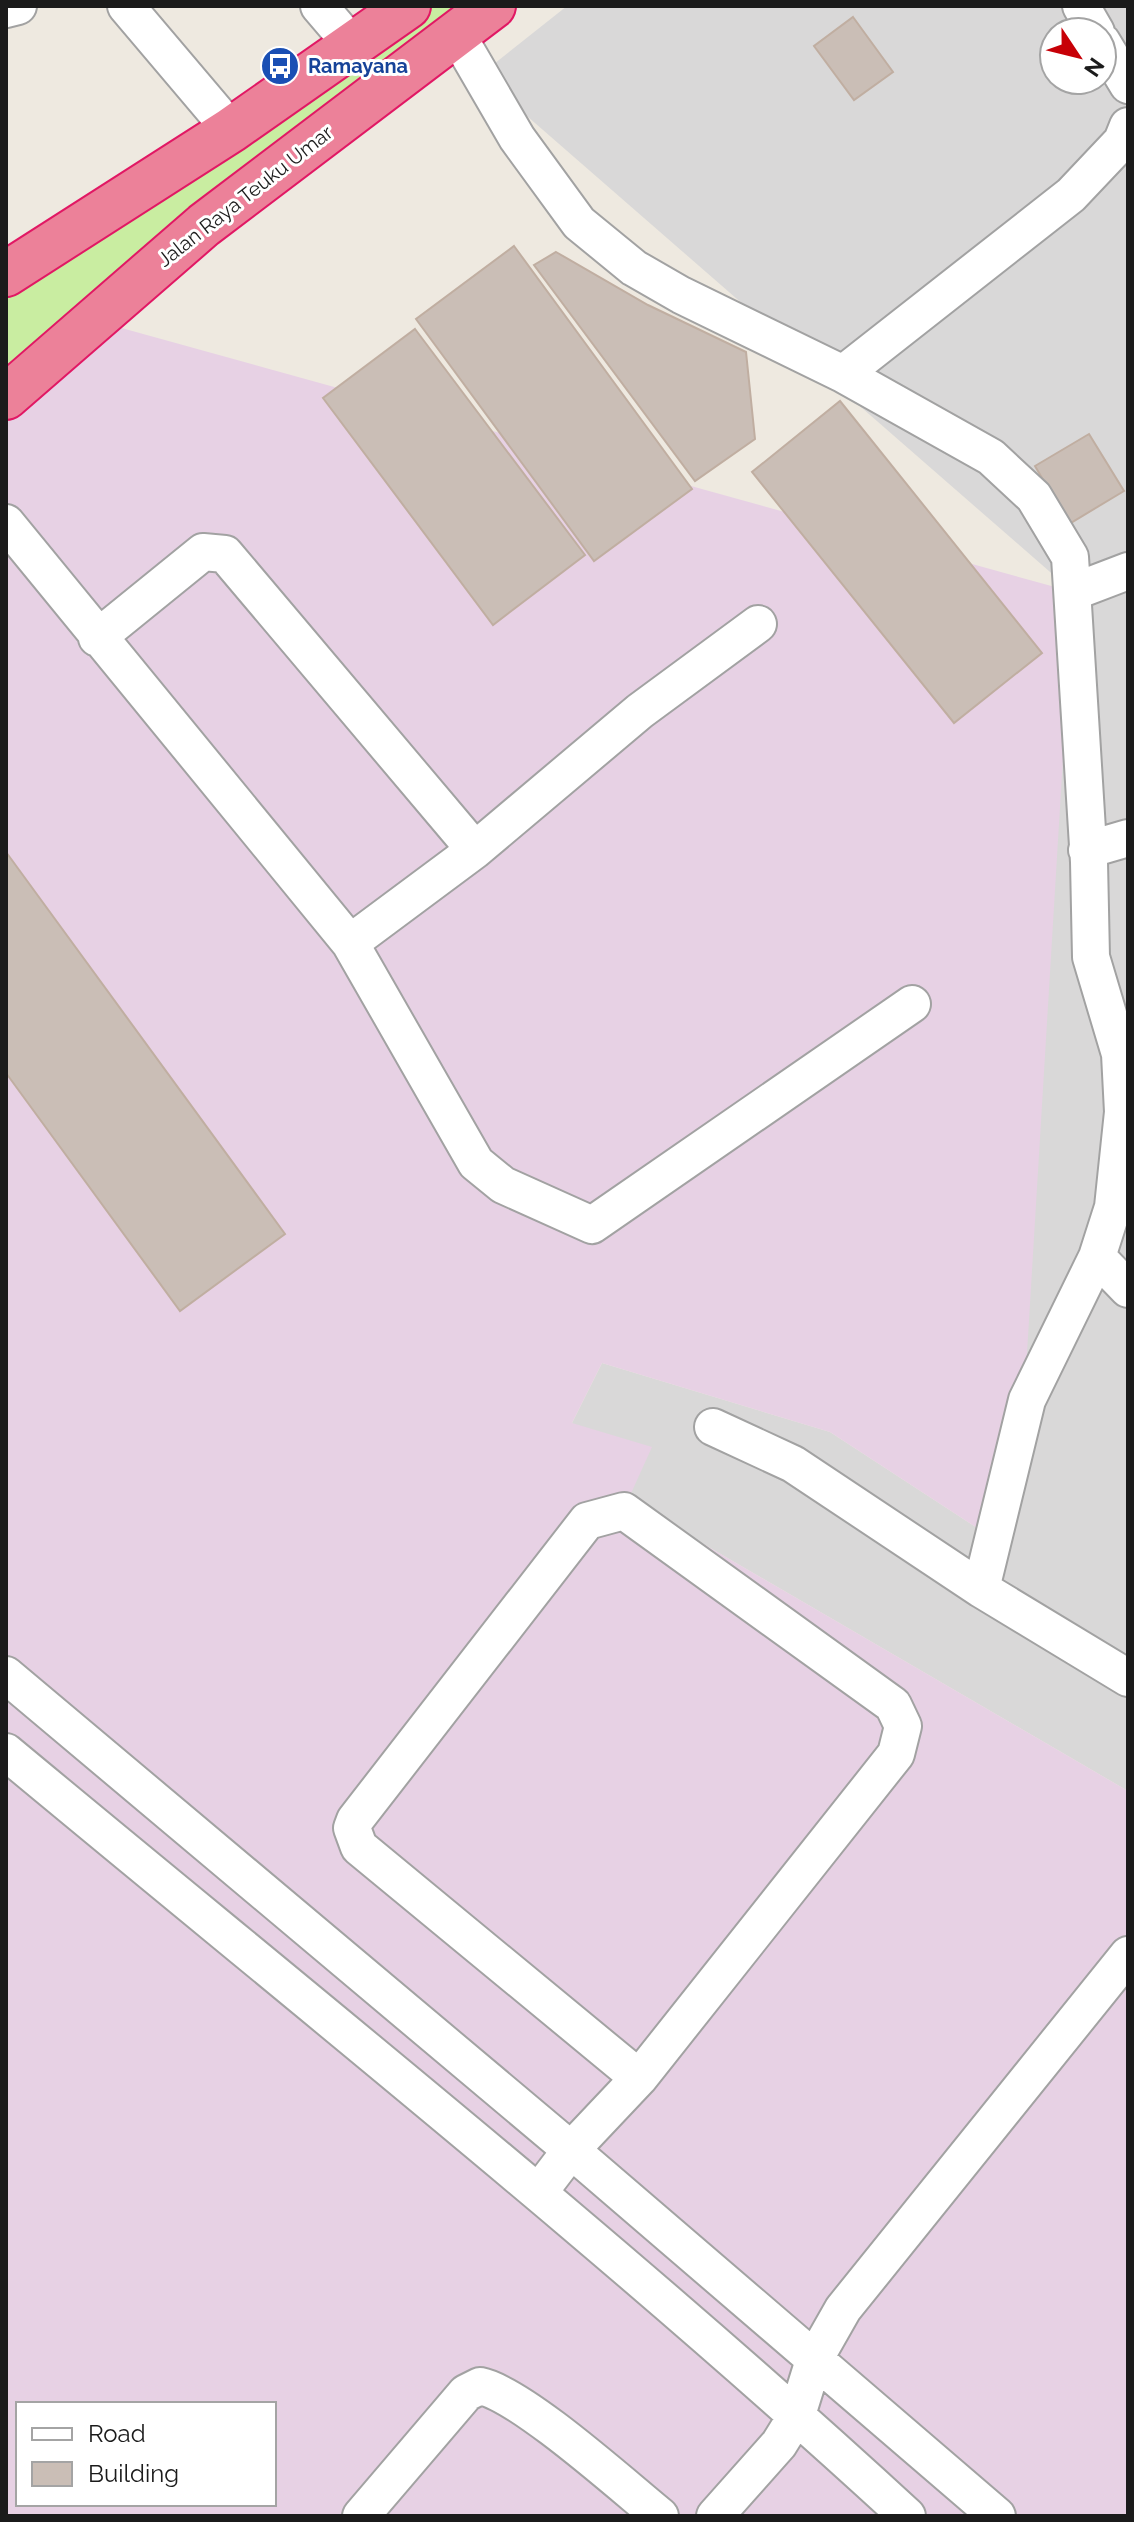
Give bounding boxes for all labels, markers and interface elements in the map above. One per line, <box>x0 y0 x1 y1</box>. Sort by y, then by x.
north arrow <box>1038 16 1118 96</box>
bus stop icon: Ramayana <box>259 45 301 87</box>
text: N <box>1079 53 1110 82</box>
place label: Ramayana <box>308 54 408 78</box>
street label: Jalan Raya Teuku Umar <box>153 120 337 272</box>
legend <box>16 2402 276 2506</box>
text: Road <box>88 2419 146 2448</box>
text: Building <box>88 2459 179 2488</box>

